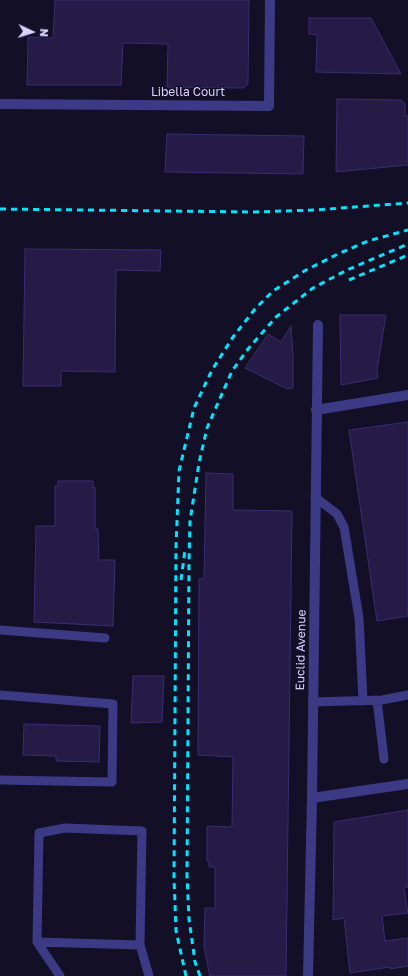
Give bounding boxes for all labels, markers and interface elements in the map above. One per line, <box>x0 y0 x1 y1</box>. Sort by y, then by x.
north arrow <box>12 12 52 52</box>
text: N <box>38 28 51 38</box>
street label: Libella Court <box>151 85 225 99</box>
street label: Euclid Avenue <box>293 609 309 691</box>

